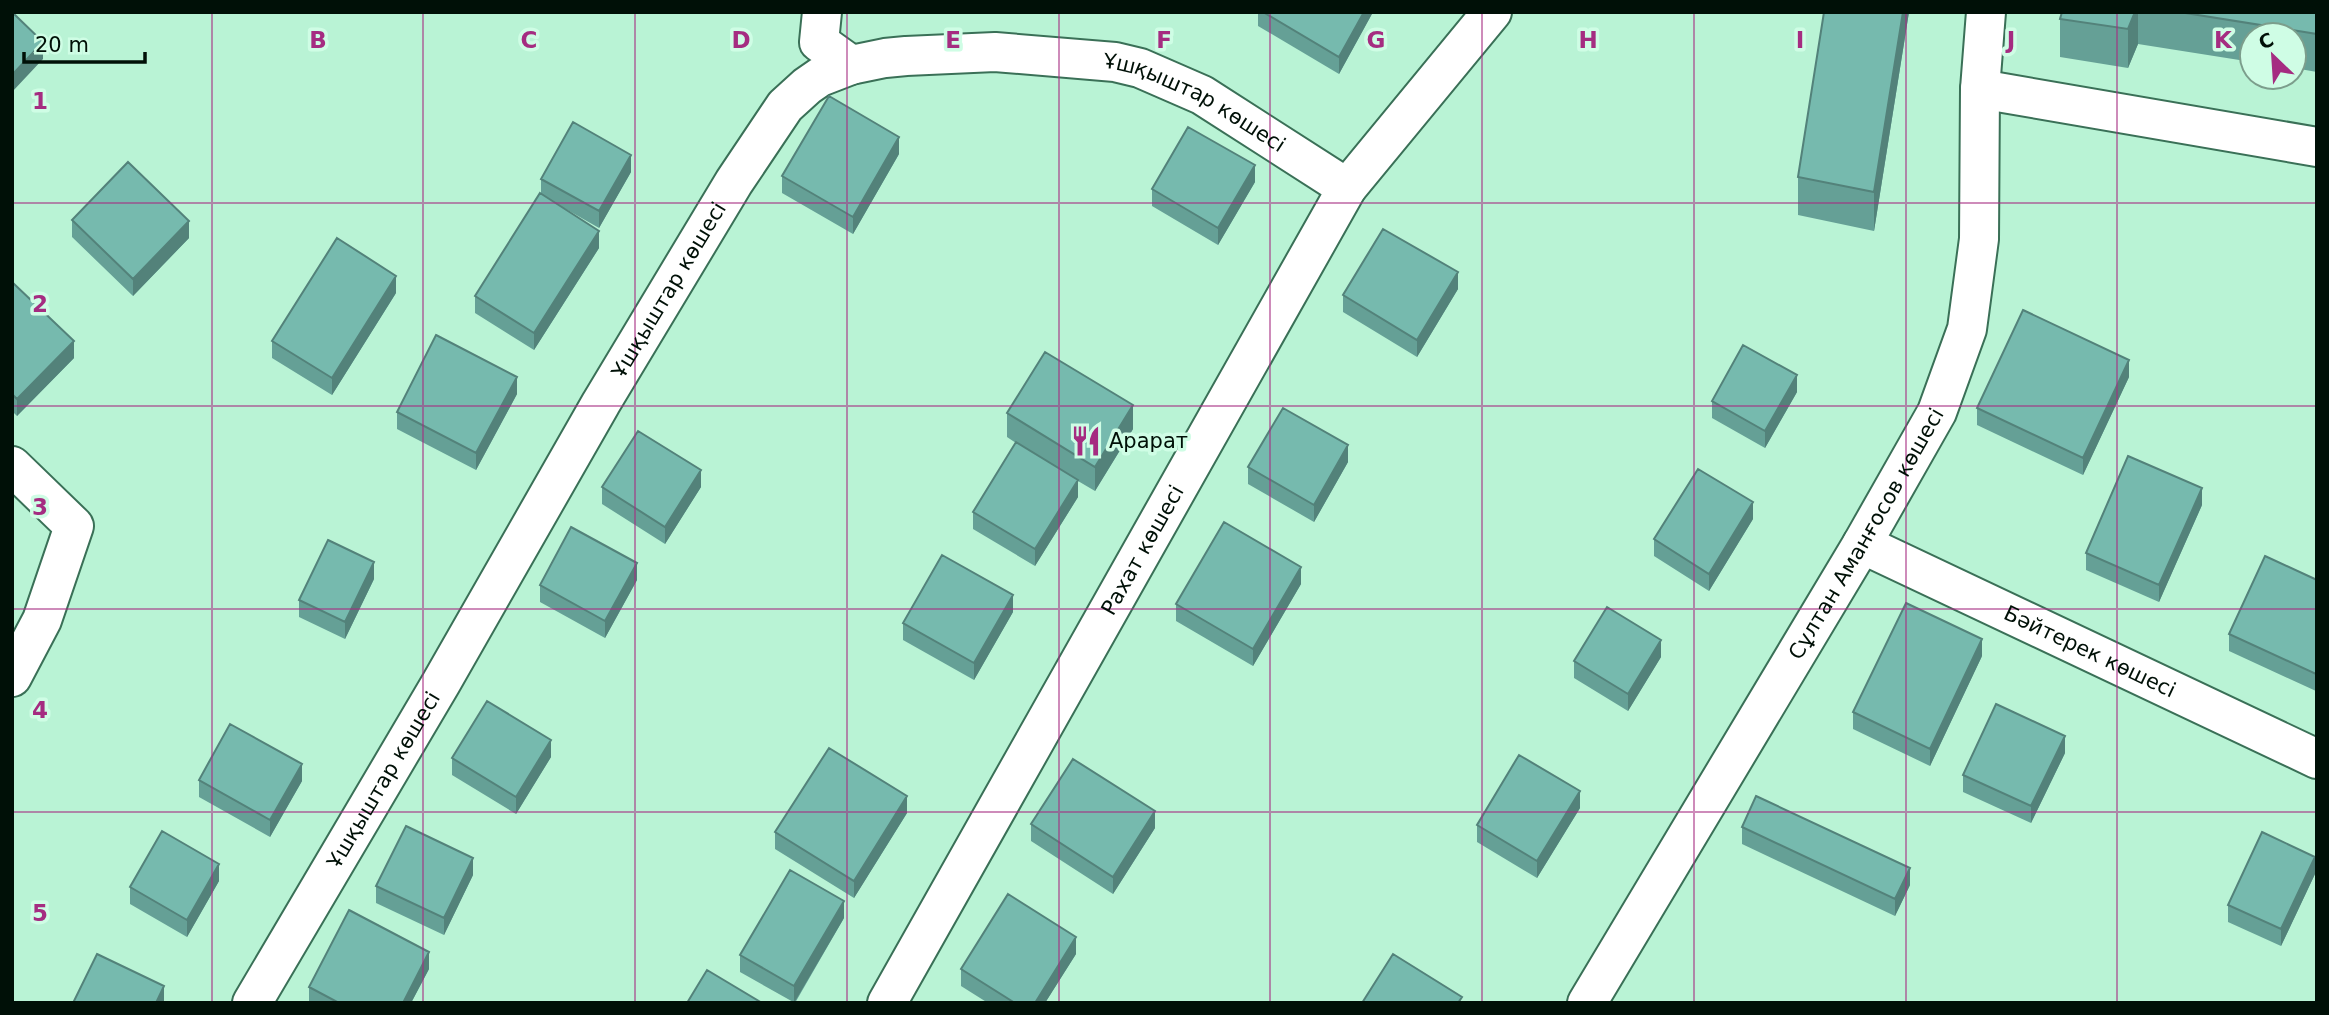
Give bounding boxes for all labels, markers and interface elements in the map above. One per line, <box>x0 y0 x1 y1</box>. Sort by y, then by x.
scale bar <box>24 21 145 65</box>
north arrow <box>2238 21 2308 91</box>
text: B <box>309 27 327 53</box>
text: C <box>521 27 537 53</box>
text: D <box>731 27 751 53</box>
text: E <box>945 27 961 53</box>
text: F <box>1156 27 1172 53</box>
text: G <box>1367 27 1385 53</box>
text: H <box>1578 27 1598 53</box>
text: I <box>1796 27 1804 53</box>
text: J <box>2005 27 2015 53</box>
text: K <box>2214 27 2233 53</box>
text: С <box>2255 28 2277 54</box>
text: 20 m <box>35 33 89 57</box>
street label: Ұшқыштар көшесі <box>1102 49 1290 157</box>
text: 1 <box>32 88 48 114</box>
street label: Ұшқыштар көшесі <box>606 198 731 383</box>
text: 2 <box>32 291 48 317</box>
street label: Сұлтан Аманғосов көшесі <box>1784 404 1949 664</box>
restaurant icon: Арарат <box>1069 424 1103 458</box>
place label: Арарат <box>1109 429 1188 453</box>
street label: Рахат көшесі <box>1097 481 1189 619</box>
text: 3 <box>32 494 48 520</box>
street label: Бәйтерек көшесі <box>2000 601 2179 702</box>
street label: Ұшқыштар көшесі <box>322 687 445 873</box>
text: 4 <box>32 697 48 723</box>
text: 5 <box>32 900 48 926</box>

